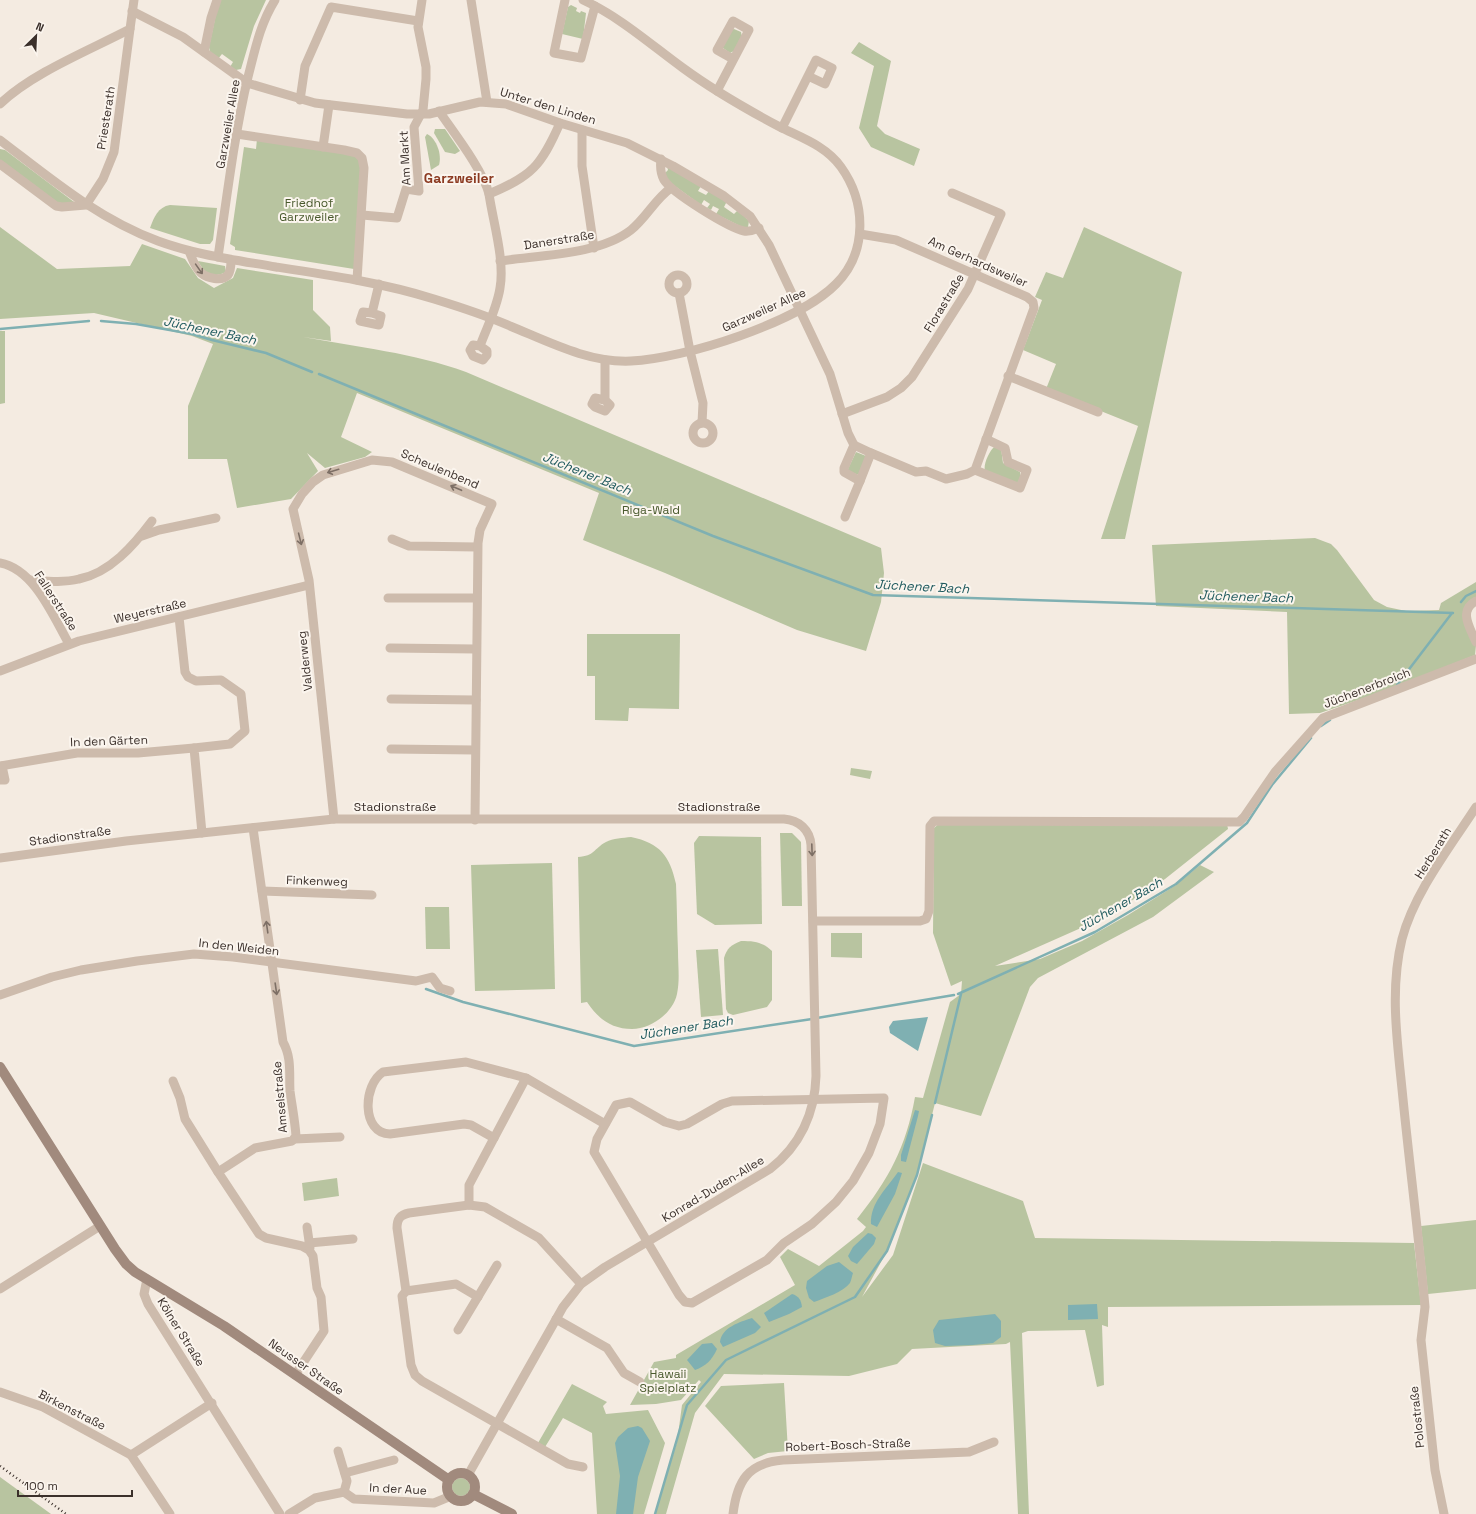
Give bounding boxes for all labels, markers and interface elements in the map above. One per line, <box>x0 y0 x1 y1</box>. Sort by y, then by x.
north arrow <box>16 16 56 56</box>
text: N <box>34 19 46 35</box>
street label: Garzweiler Allee <box>212 78 244 170</box>
street label: Unter den Linden <box>498 84 598 128</box>
street label: Priesterath <box>93 85 119 151</box>
street label: Am Markt <box>396 130 414 186</box>
district label: Garzweiler <box>424 169 495 187</box>
park label: Friedhof Garzweiler <box>279 195 339 225</box>
street label: Danerstraße <box>523 227 595 253</box>
street label: Am Gerhardsweiler <box>926 233 1031 291</box>
one-way arrow <box>195 263 203 274</box>
street label: Florastraße <box>920 271 968 335</box>
street label: Garzweiler Allee <box>720 284 808 336</box>
water label: Jüchener Bach <box>162 312 259 349</box>
street label: Scheulenbend <box>398 445 482 493</box>
water label: Jüchener Bach <box>540 448 635 499</box>
one-way arrow <box>327 468 340 475</box>
one-way arrow <box>450 484 462 492</box>
park label: Riga-Wald <box>622 502 680 518</box>
one-way arrow <box>296 533 304 546</box>
street label: Fallerstraße <box>31 568 81 634</box>
water label: Jüchener Bach <box>874 576 971 598</box>
water label: Jüchener Bach <box>1199 586 1294 607</box>
street label: Weyerstraße <box>112 595 188 627</box>
street label: Valderweg <box>294 630 316 692</box>
street label: Jüchenerbroich <box>1321 664 1413 712</box>
street label: In den Gärten <box>70 732 148 750</box>
street label: Stadionstraße <box>354 799 436 815</box>
street label: Stadionstraße <box>678 799 760 815</box>
street label: Stadionstraße <box>28 822 112 850</box>
street label: Herberath <box>1411 824 1455 882</box>
one-way arrow <box>808 843 815 856</box>
street label: Finkenweg <box>286 872 348 890</box>
water label: Jüchener Bach <box>1075 873 1166 935</box>
one-way arrow <box>263 921 271 934</box>
street label: In den Weiden <box>198 935 280 959</box>
one-way arrow <box>272 982 280 995</box>
water label: Jüchener Bach <box>638 1012 735 1043</box>
street label: Amselstraße <box>269 1061 291 1133</box>
street label: Konrad-Duden-Allee <box>659 1152 767 1226</box>
street label: Kölner Straße <box>153 1295 209 1369</box>
street label: Neusser Straße <box>265 1335 347 1399</box>
park label: Hawaii Spielplatz <box>639 1366 697 1396</box>
street label: Polostraße <box>1406 1385 1428 1449</box>
street label: Birkenstraße <box>36 1386 108 1434</box>
street label: Robert-Bosch-Straße <box>785 1435 911 1455</box>
scale bar <box>18 1472 132 1498</box>
text: 100 m <box>24 1478 58 1494</box>
street label: In der Aue <box>369 1480 427 1498</box>

